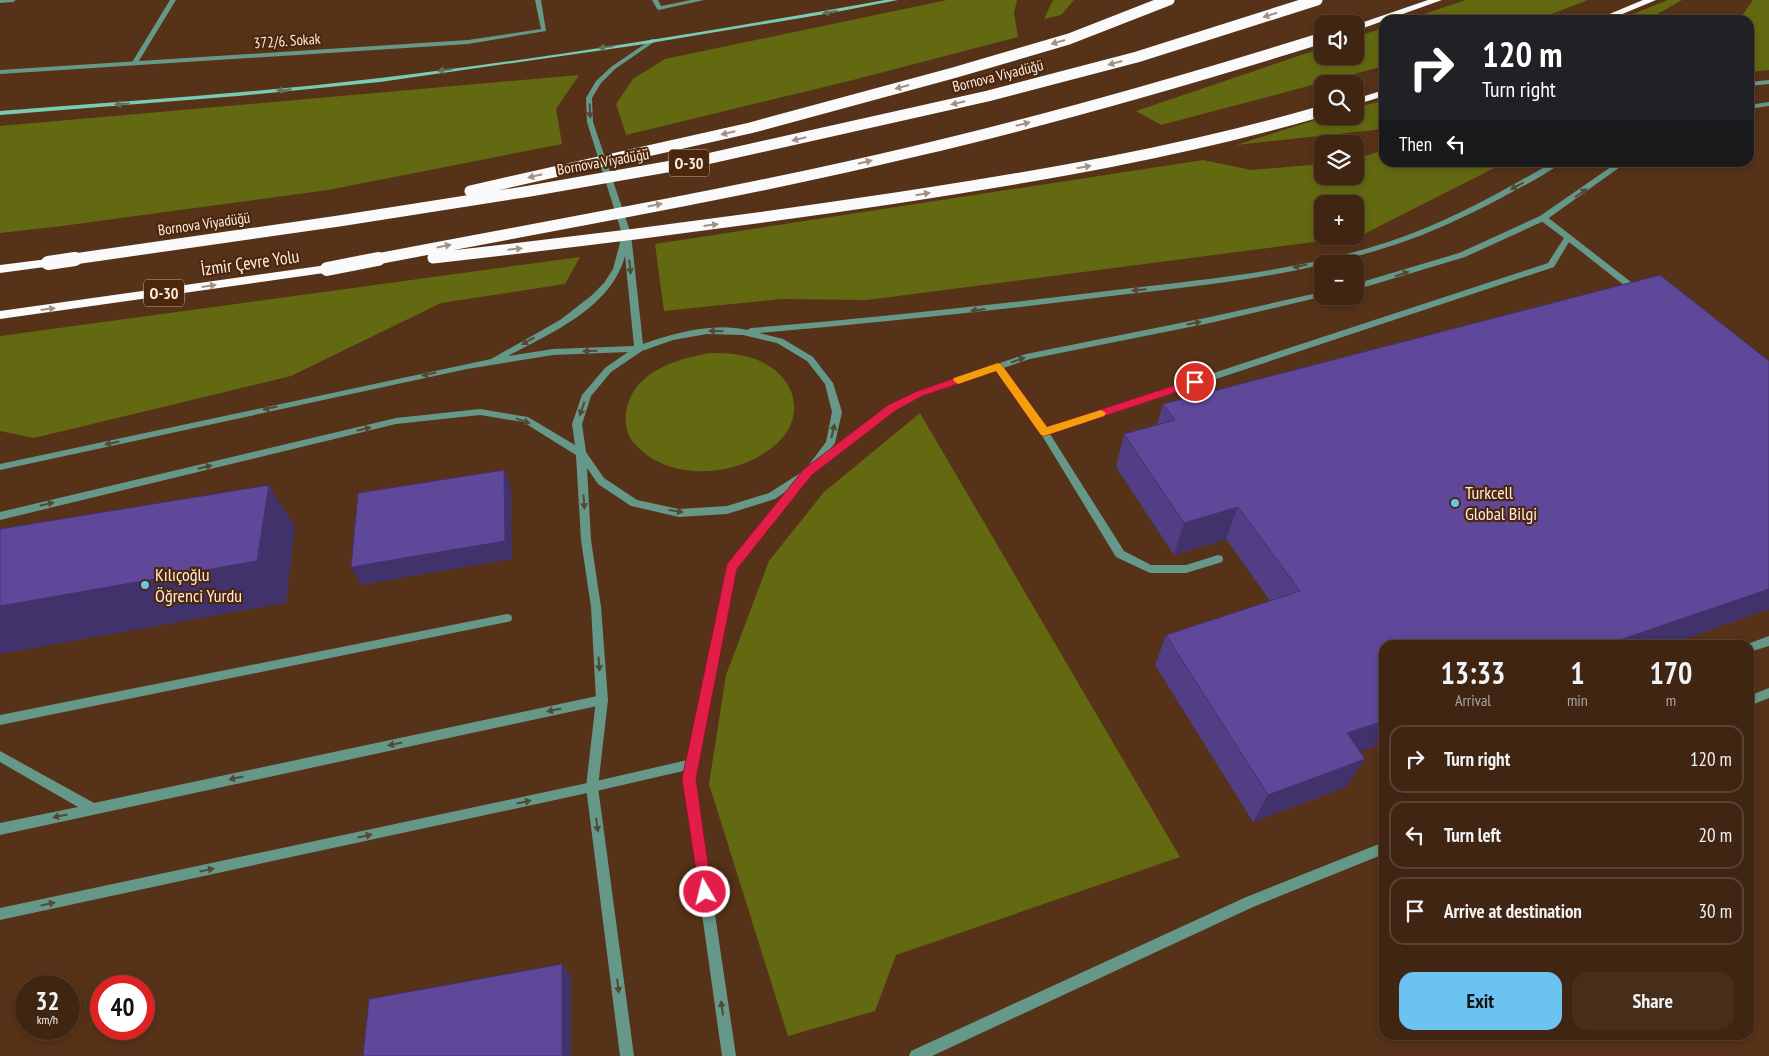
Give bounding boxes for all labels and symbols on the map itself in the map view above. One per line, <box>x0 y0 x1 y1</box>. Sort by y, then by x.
one-way arrow <box>821 8 837 16</box>
one-way arrow <box>1263 11 1278 19</box>
street label: 372/6. Sokak <box>253 29 321 52</box>
one-way arrow <box>1050 38 1065 46</box>
one-way arrow <box>598 43 614 51</box>
street label: Bornova Viyadüğü <box>950 55 1045 96</box>
one-way arrow <box>1108 59 1123 67</box>
one-way arrow <box>437 67 453 75</box>
one-way arrow <box>894 83 909 91</box>
one-way arrow <box>276 86 292 94</box>
one-way arrow <box>950 99 965 107</box>
one-way arrow <box>114 100 130 108</box>
one-way arrow <box>586 103 594 119</box>
one-way arrow <box>1016 120 1031 128</box>
one-way arrow <box>720 129 735 137</box>
one-way arrow <box>791 135 807 143</box>
street label: Bornova Viyadüğü <box>555 144 650 179</box>
road number: O-30 <box>669 150 709 177</box>
one-way arrow <box>858 158 873 166</box>
one-way arrow <box>1076 162 1092 170</box>
one-way arrow <box>527 173 543 181</box>
one-way arrow <box>1510 182 1524 191</box>
one-way arrow <box>1574 188 1587 198</box>
one-way arrow <box>916 189 932 197</box>
one-way arrow <box>647 201 663 209</box>
street label: Bornova Viyadüğü <box>157 208 251 239</box>
one-way arrow <box>703 221 719 229</box>
one-way arrow <box>436 242 452 250</box>
street label: İzmir Çevre Yolu <box>199 244 301 281</box>
one-way arrow <box>507 245 523 253</box>
one-way arrow <box>626 260 634 276</box>
one-way arrow <box>1291 262 1307 270</box>
one-way arrow <box>1394 269 1409 277</box>
road number: O-30 <box>144 280 184 306</box>
one-way arrow <box>202 282 218 290</box>
one-way arrow <box>1131 287 1147 295</box>
one-way arrow <box>41 305 57 313</box>
one-way arrow <box>970 306 986 314</box>
one-way arrow <box>1187 319 1202 327</box>
one-way arrow <box>708 327 724 335</box>
one-way arrow <box>521 337 534 346</box>
one-way arrow <box>582 347 598 355</box>
one-way arrow <box>1011 355 1026 363</box>
pin <box>1174 361 1216 403</box>
one-way arrow <box>422 370 437 378</box>
one-way arrow <box>578 401 586 416</box>
one-way arrow <box>263 404 278 412</box>
one-way arrow <box>516 417 531 425</box>
one-way arrow <box>829 422 837 438</box>
one-way arrow <box>356 425 371 433</box>
one-way arrow <box>103 439 119 447</box>
one-way arrow <box>198 463 213 471</box>
place label: Turkcell Global Bilgi <box>1465 481 1537 525</box>
one-way arrow <box>580 494 588 510</box>
marker: Turkcell Global Bilgi <box>1449 497 1461 509</box>
one-way arrow <box>40 500 55 508</box>
one-way arrow <box>668 507 684 515</box>
place label: Kılıçoğlu Öğrenci Yurdu <box>155 563 242 607</box>
marker: Kılıçoğlu Öğrenci Yurdu <box>139 579 151 591</box>
one-way arrow <box>596 656 604 672</box>
one-way arrow <box>546 707 562 715</box>
one-way arrow <box>387 741 403 749</box>
one-way arrow <box>228 775 244 783</box>
one-way arrow <box>517 797 533 805</box>
one-way arrow <box>53 812 68 820</box>
one-way arrow <box>593 817 601 833</box>
one-way arrow <box>358 831 374 839</box>
position arrow <box>678 865 730 917</box>
one-way arrow <box>199 866 214 874</box>
one-way arrow <box>40 900 55 908</box>
speed limit sign: 40 <box>90 975 155 1040</box>
one-way arrow <box>614 979 622 995</box>
one-way arrow <box>718 999 726 1015</box>

